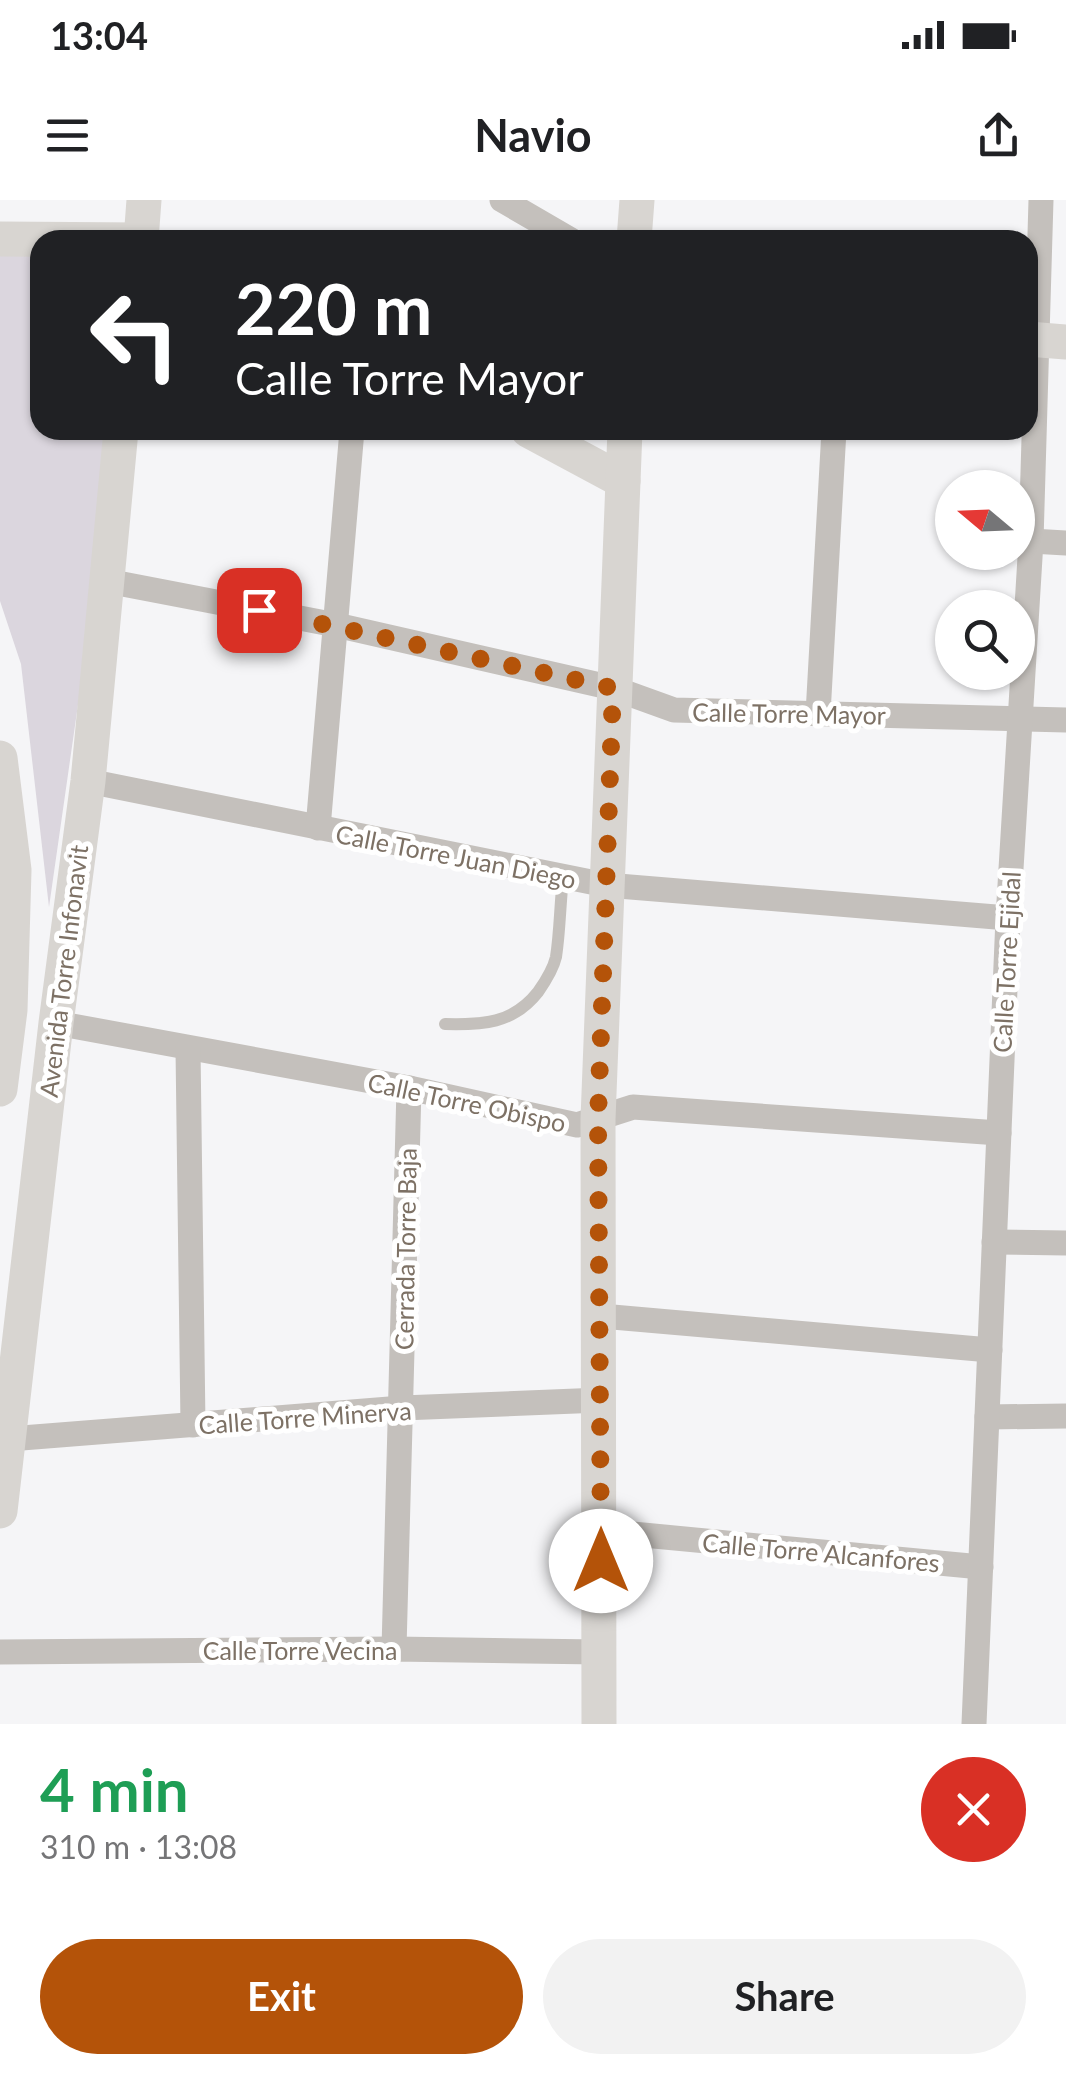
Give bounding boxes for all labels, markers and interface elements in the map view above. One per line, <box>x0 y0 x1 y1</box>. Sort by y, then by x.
text: 13:04 <box>50 12 148 58</box>
icon: menu <box>40 108 95 163</box>
text: Navio <box>474 108 592 162</box>
icon: share <box>971 108 1026 163</box>
text: 220 m <box>235 266 432 350</box>
icon: left <box>70 270 200 400</box>
text: Calle Torre Mayor <box>235 351 584 405</box>
north arrow <box>935 470 1035 570</box>
map controls <box>935 470 1035 690</box>
pin <box>217 568 302 653</box>
icon: arrive <box>232 583 287 638</box>
button: search <box>935 590 1035 690</box>
street label: Calle Torre Mayor <box>692 696 886 730</box>
street label: Calle Torre Juan Diego <box>333 818 579 894</box>
street label: Avenida Torre Infonavit <box>33 843 93 1099</box>
street label: Calle Torre Ejidal <box>986 871 1026 1053</box>
street label: Calle Torre Obispo <box>365 1066 569 1138</box>
street label: Cerrada Torre Baja <box>388 1148 422 1350</box>
street label: Calle Torre Minerva <box>198 1395 412 1439</box>
position arrow <box>549 1509 653 1613</box>
street label: Calle Torre Alcanfores <box>701 1527 941 1577</box>
street label: Calle Torre Vecina <box>203 1635 397 1665</box>
text: 4 min <box>40 1753 189 1825</box>
button: close <box>921 1757 1026 1862</box>
text: 310 m · 13:08 <box>40 1827 237 1866</box>
button: Exit <box>40 1939 523 2054</box>
button: Share <box>543 1939 1026 2054</box>

